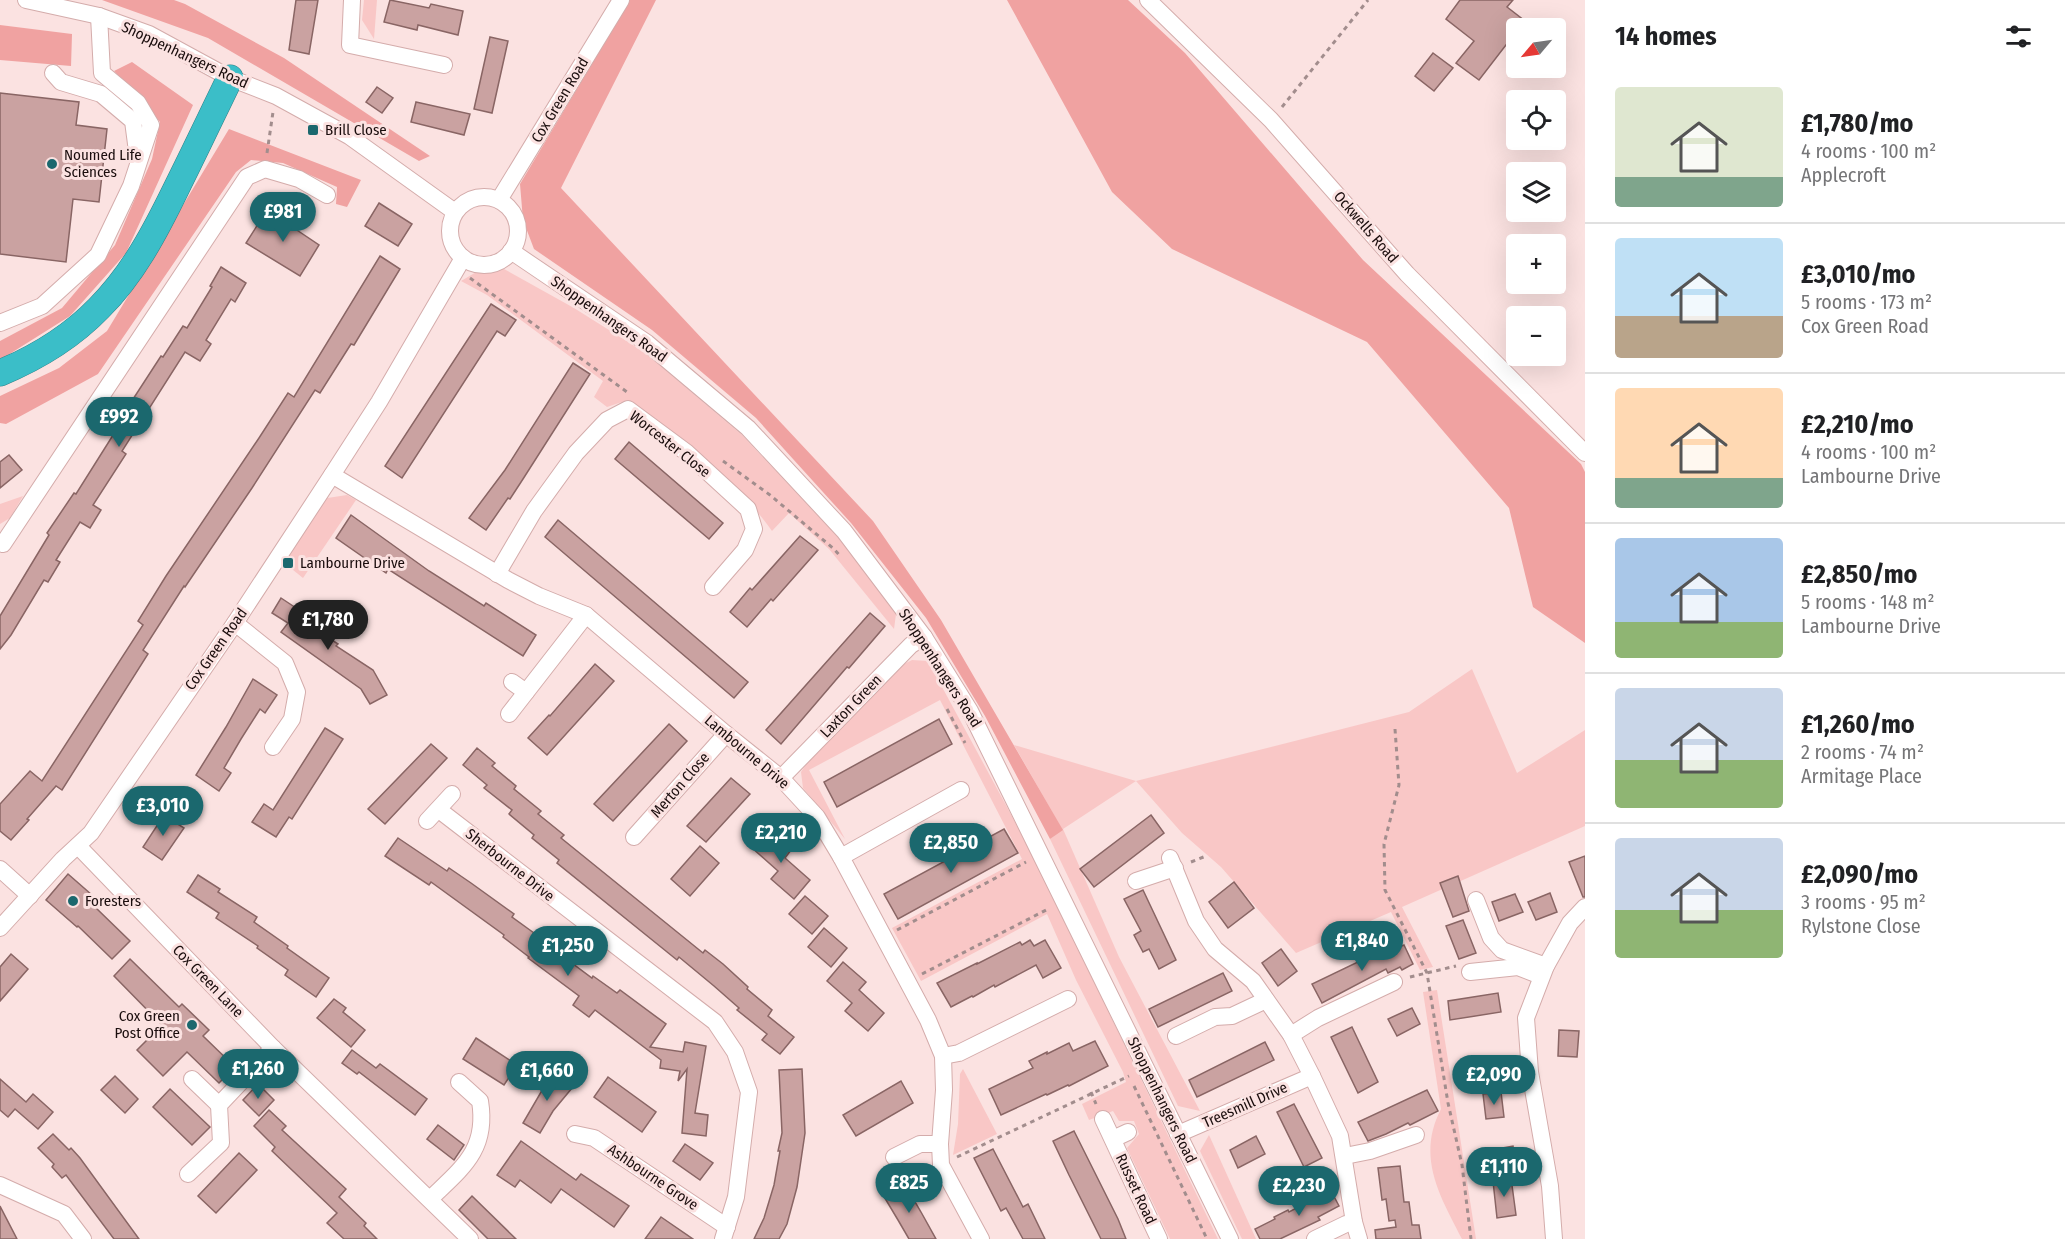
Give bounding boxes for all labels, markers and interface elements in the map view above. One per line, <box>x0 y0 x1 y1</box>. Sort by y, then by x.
street label: Shoppenhangers Road <box>119 18 251 92</box>
north arrow <box>1506 18 1566 78</box>
map controls <box>1506 18 1566 366</box>
icon: filters <box>2002 20 2035 53</box>
text: 14 homes <box>1615 21 1717 52</box>
street label: Cox Green Road <box>528 54 592 146</box>
button: locate <box>1506 90 1566 150</box>
text: £1,780/mo <box>1801 108 1913 139</box>
icon: home <box>1663 111 1735 183</box>
place label: Brill Close <box>325 121 387 139</box>
marker: Brill Close <box>306 123 320 137</box>
text: 4 rooms · 100 m² <box>1801 139 1936 163</box>
place label: Noumed Life Sciences <box>64 146 142 181</box>
marker: Noumed Life Sciences <box>45 157 59 171</box>
button: layers <box>1506 162 1566 222</box>
text: Applecroft <box>1801 163 1886 187</box>
street label: Ockwells Road <box>1330 188 1402 266</box>
pin: £981 <box>247 192 319 243</box>
text: £981 <box>264 199 302 223</box>
button: + <box>1506 234 1566 294</box>
text: £3,010/mo <box>1801 259 1916 290</box>
icon: home <box>1663 262 1735 334</box>
street label: Shoppenhangers Road <box>547 272 671 366</box>
text: 5 rooms · 173 m² <box>1801 290 1932 314</box>
button: − <box>1506 306 1566 366</box>
text: Cox Green Road <box>1801 314 1929 338</box>
pin: £992 <box>83 397 155 448</box>
text: £992 <box>99 404 139 428</box>
street label: Worcester Close <box>626 407 714 481</box>
text: £2,210/mo <box>1801 409 1914 440</box>
icon: home <box>1663 412 1735 484</box>
text: 4 rooms · 100 m² <box>1801 440 1936 464</box>
text: Lambourne Drive <box>1801 464 1941 488</box>
place label: Lambourne Drive <box>300 554 405 572</box>
marker: Lambourne Drive <box>281 556 295 570</box>
text: £2,850/mo <box>1801 559 1917 590</box>
icon: home <box>1663 562 1735 634</box>
text: 5 rooms · 148 m² <box>1801 590 1935 614</box>
pin: £1,780 <box>279 600 377 651</box>
street label: Cox Green Road <box>181 605 251 693</box>
street label: Shoppenhangers Road <box>895 605 985 731</box>
text: £1,780 <box>302 607 354 631</box>
text: Lambourne Drive <box>1801 614 1941 638</box>
street label: Laxton Green <box>817 671 885 741</box>
text: £1,260/mo <box>1801 709 1915 740</box>
street label: Lambourne Drive <box>701 711 793 793</box>
icon: home <box>1663 712 1735 784</box>
text: 2 rooms · 74 m² <box>1801 740 1924 764</box>
street label: Merton Close <box>647 749 713 821</box>
text: Armitage Place <box>1801 764 1922 788</box>
pin: £3,010 <box>114 786 212 837</box>
text: £3,010 <box>136 793 190 817</box>
pin: £2,210 <box>732 813 830 864</box>
text: £2,210 <box>755 820 807 844</box>
pin: £2,850 <box>902 823 1000 874</box>
street label: Sherbourne Drive <box>462 825 558 905</box>
text: £2,850 <box>924 830 978 854</box>
text: £2,090/mo <box>1801 859 1918 890</box>
icon: home <box>1663 862 1735 934</box>
text: 3 rooms · 95 m² <box>1801 890 1926 914</box>
place label: Foresters <box>85 892 141 910</box>
marker: Foresters <box>66 894 80 908</box>
text: Rylstone Close <box>1801 914 1921 938</box>
pin: £1,840 <box>1313 921 1411 972</box>
pin: £1,250 <box>519 926 617 977</box>
text: £1,840 <box>1335 928 1389 952</box>
text: £1,250 <box>542 933 594 957</box>
street label: Cox Green Lane <box>169 941 247 1021</box>
place label: Cox Green Post Office <box>114 1007 180 1042</box>
marker: Cox Green Post Office <box>185 1018 199 1032</box>
street label: Shoppenhangers Road <box>1124 1034 1200 1166</box>
pin: £1,260 <box>209 1049 307 1100</box>
pin: £1,660 <box>498 1051 596 1102</box>
pin: £2,090 <box>1445 1055 1543 1106</box>
text: £1,260 <box>232 1056 284 1080</box>
text: £1,660 <box>520 1058 574 1082</box>
text: £2,090 <box>1466 1062 1522 1086</box>
street label: Treesmill Drive <box>1200 1078 1290 1132</box>
street label: Ashbourne Grove <box>604 1140 702 1214</box>
pin: £1,110 <box>1455 1147 1553 1198</box>
street label: Russet Road <box>1112 1151 1160 1227</box>
text: £1,110 <box>1480 1154 1528 1178</box>
pin: £825 <box>873 1163 945 1214</box>
pin: £2,230 <box>1250 1166 1348 1217</box>
text: £825 <box>890 1170 928 1194</box>
text: £2,230 <box>1272 1173 1326 1197</box>

